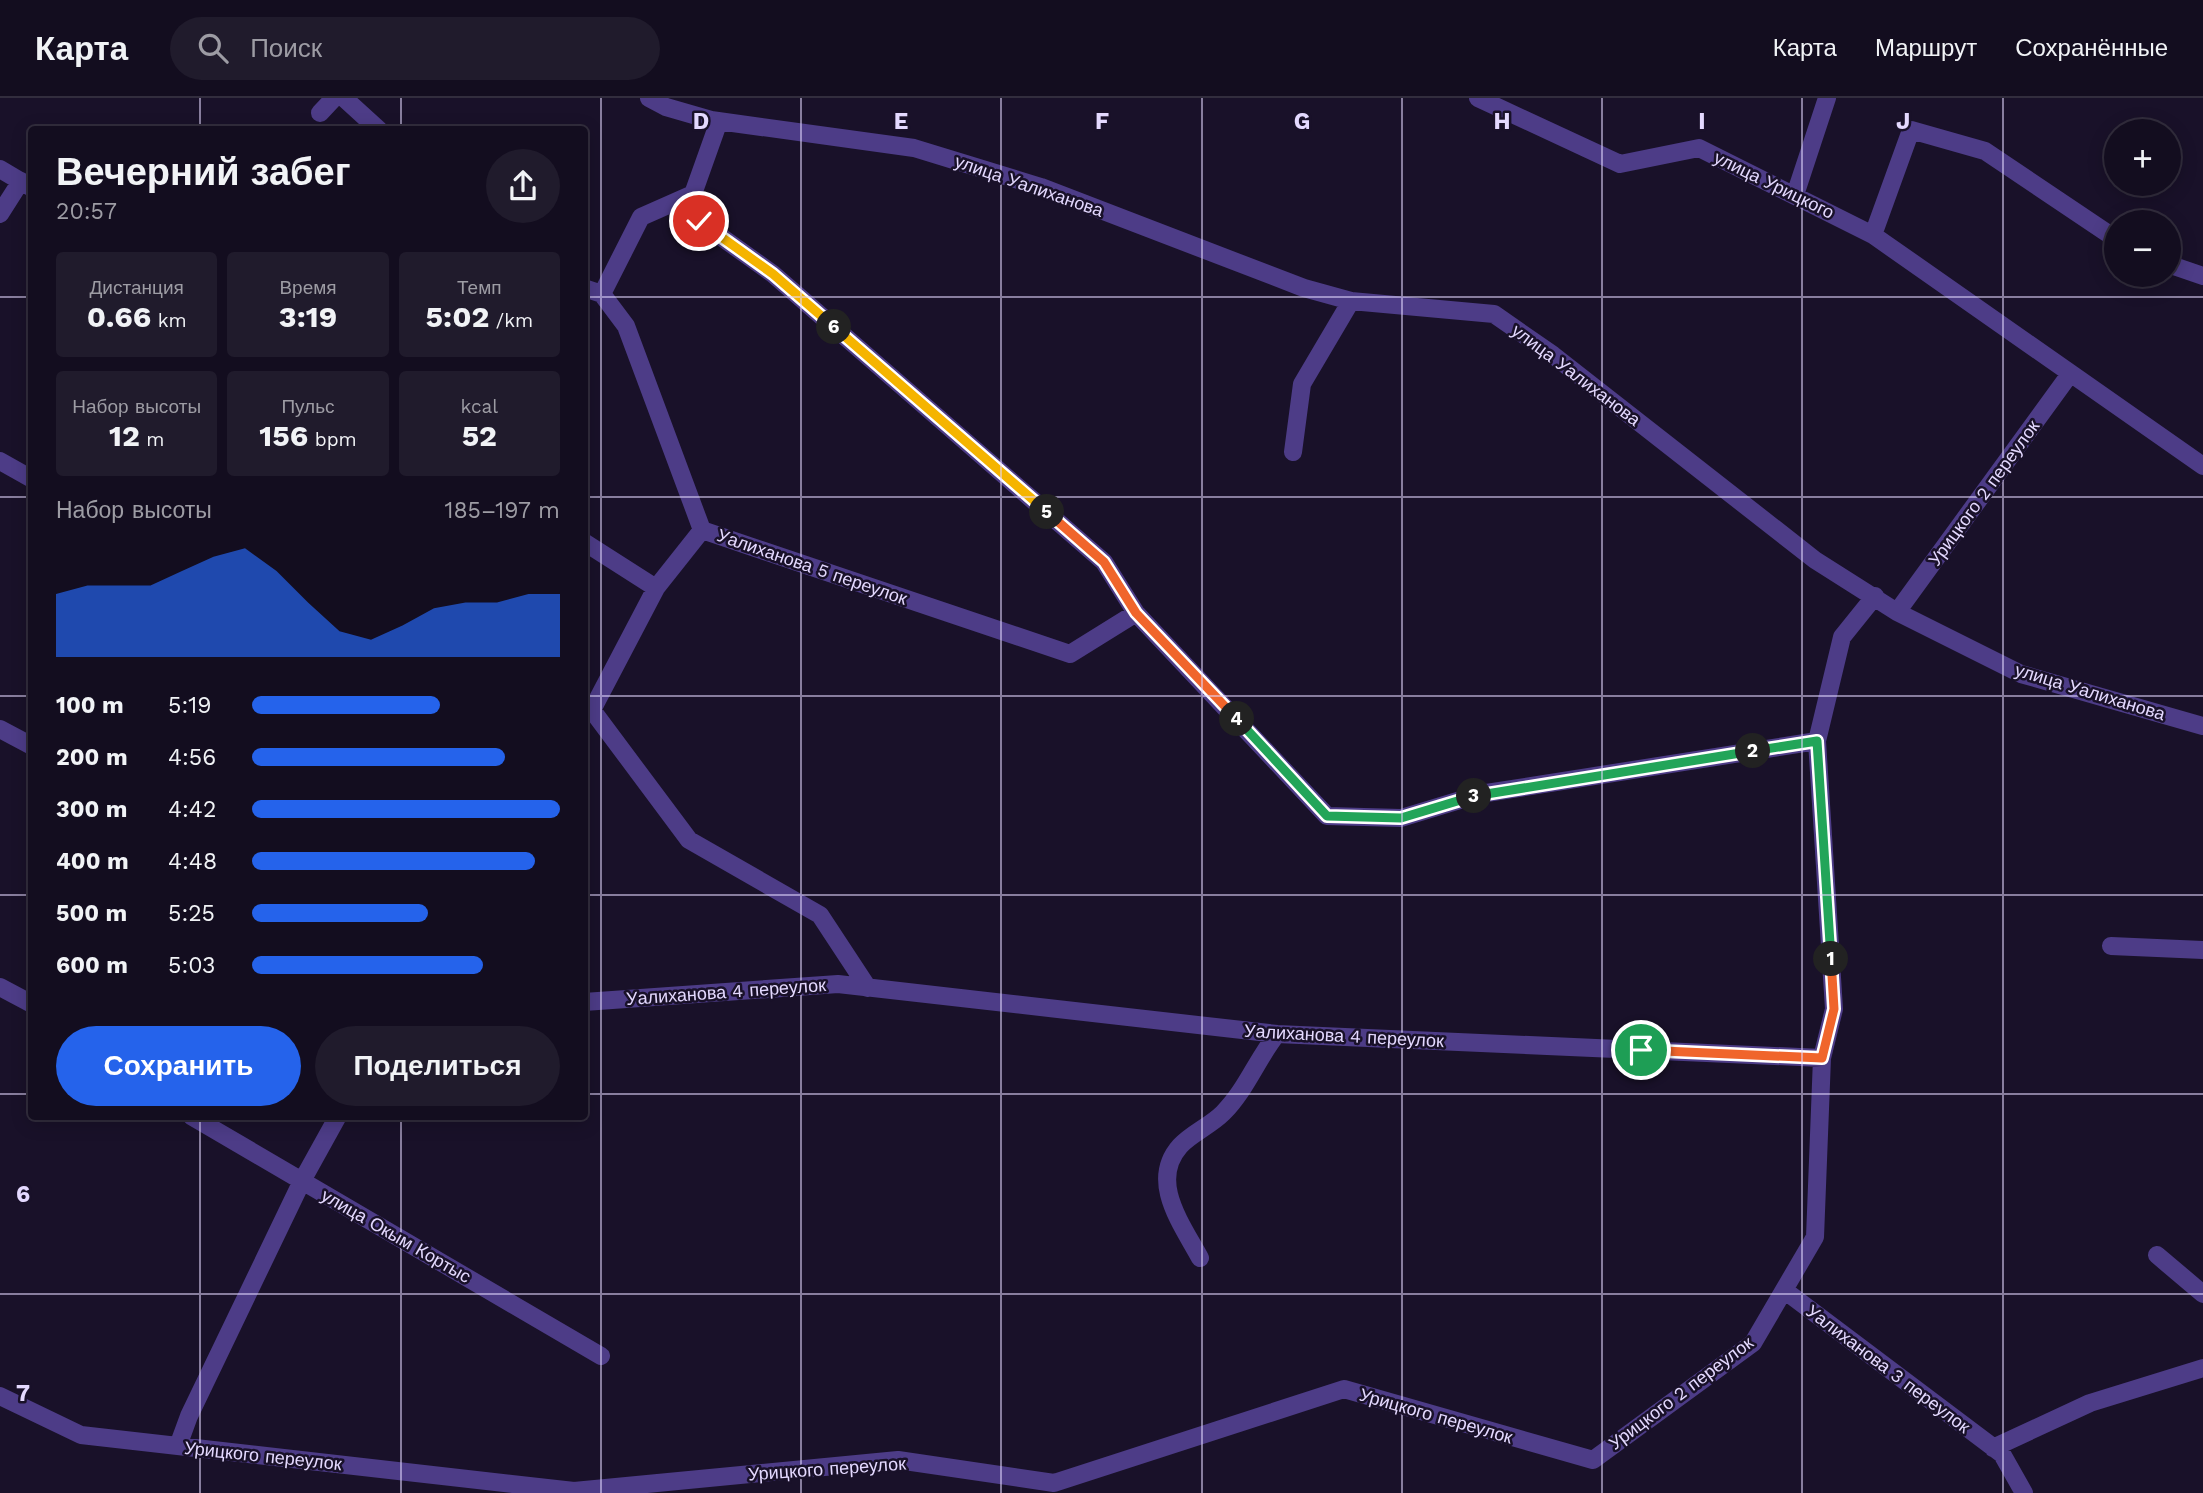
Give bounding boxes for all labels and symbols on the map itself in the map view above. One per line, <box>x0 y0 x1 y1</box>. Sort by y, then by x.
text: D <box>693 108 709 135</box>
text: E <box>894 108 908 135</box>
text: F <box>1095 108 1109 135</box>
text: G <box>1294 108 1310 135</box>
text: H <box>1493 108 1511 135</box>
text: I <box>1698 108 1706 135</box>
text: J <box>1896 108 1910 135</box>
street label: улица Урицкого <box>1711 146 1838 223</box>
street label: улица Уалиханова <box>952 150 1107 221</box>
pin <box>669 191 729 251</box>
pin: 6 <box>816 310 852 344</box>
street label: улица Уалиханова <box>1508 319 1646 430</box>
street label: Урицкого 2 переулок <box>1924 416 2044 570</box>
pin: 5 <box>1030 494 1064 530</box>
street label: Уалиханова 5 переулок <box>714 524 910 609</box>
street label: улица Уалиханова <box>2013 659 2169 725</box>
pin: 4 <box>1220 702 1254 736</box>
pin: 2 <box>1736 734 1770 768</box>
pin: 3 <box>1456 778 1492 814</box>
pin: 1 <box>1814 942 1848 976</box>
street label: Уалиханова 4 переулок <box>625 974 827 1009</box>
street label: Уалиханова 4 переулок <box>1244 1020 1445 1051</box>
pin <box>1611 1020 1671 1080</box>
text: 6 <box>16 1181 30 1208</box>
street label: улица Окым Кортыс <box>318 1184 475 1287</box>
street label: Уалиханова 3 переулок <box>1802 1300 1974 1437</box>
street label: Урицкого 2 переулок <box>1605 1332 1757 1454</box>
text: 7 <box>16 1380 30 1407</box>
street label: Урицкого переулок <box>1357 1384 1515 1447</box>
street label: Урицкого переулок <box>183 1437 343 1474</box>
street label: Урицкого переулок <box>747 1453 907 1484</box>

